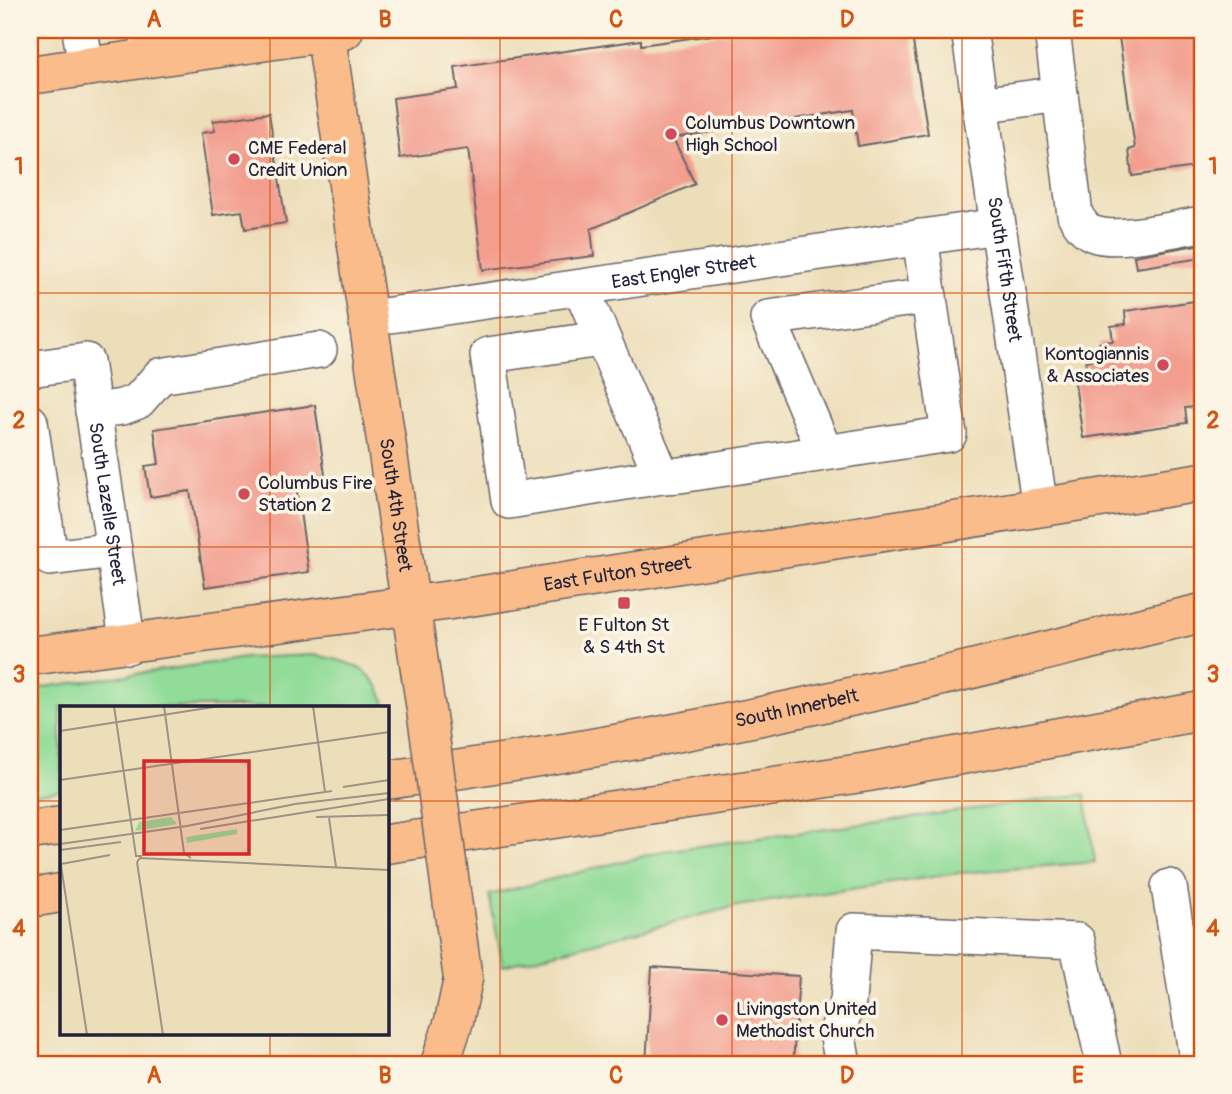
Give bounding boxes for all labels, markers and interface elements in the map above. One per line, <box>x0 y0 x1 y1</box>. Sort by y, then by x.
text: A <box>147 5 162 34</box>
text: B <box>378 5 392 34</box>
text: C <box>609 5 623 34</box>
text: D <box>840 5 854 34</box>
text: E <box>1072 5 1084 34</box>
place label: Columbus Downtown High School <box>685 111 855 157</box>
marker: Columbus Downtown High School <box>663 126 679 142</box>
place label: CME Federal Credit Union <box>248 136 347 182</box>
marker: CME Federal Credit Union <box>226 151 242 167</box>
text: 1 <box>15 152 24 181</box>
text: 1 <box>1209 152 1218 181</box>
street label: South Fifth Street <box>982 195 1027 344</box>
street label: East Engler Street <box>610 250 758 294</box>
place label: Kontogiannis & Associates <box>1045 342 1150 388</box>
marker: Kontogiannis & Associates <box>1155 357 1171 373</box>
text: 2 <box>13 406 26 435</box>
text: 2 <box>1207 406 1220 435</box>
street label: South Lazelle Street <box>83 421 131 587</box>
street label: South 4th Street <box>374 436 417 574</box>
place label: Columbus Fire Station 2 <box>258 471 373 517</box>
marker: Columbus Fire Station 2 <box>236 486 252 502</box>
street label: East Fulton Street <box>542 550 693 597</box>
marker: E Fulton St & S 4th St <box>616 595 632 611</box>
place label: E Fulton St & S 4th St <box>579 613 670 659</box>
text: 3 <box>13 660 25 689</box>
text: 3 <box>1207 660 1219 689</box>
street label: South Innerbelt <box>733 683 861 733</box>
inset map <box>60 706 388 1034</box>
text: 4 <box>12 914 26 943</box>
text: 4 <box>1206 914 1220 943</box>
place label: Livingston United Methodist Church <box>736 997 877 1043</box>
marker: Livingston United Methodist Church <box>714 1012 730 1028</box>
text: A <box>147 1061 162 1090</box>
text: B <box>378 1061 392 1090</box>
text: C <box>609 1061 623 1090</box>
text: D <box>840 1061 854 1090</box>
text: E <box>1072 1061 1084 1090</box>

